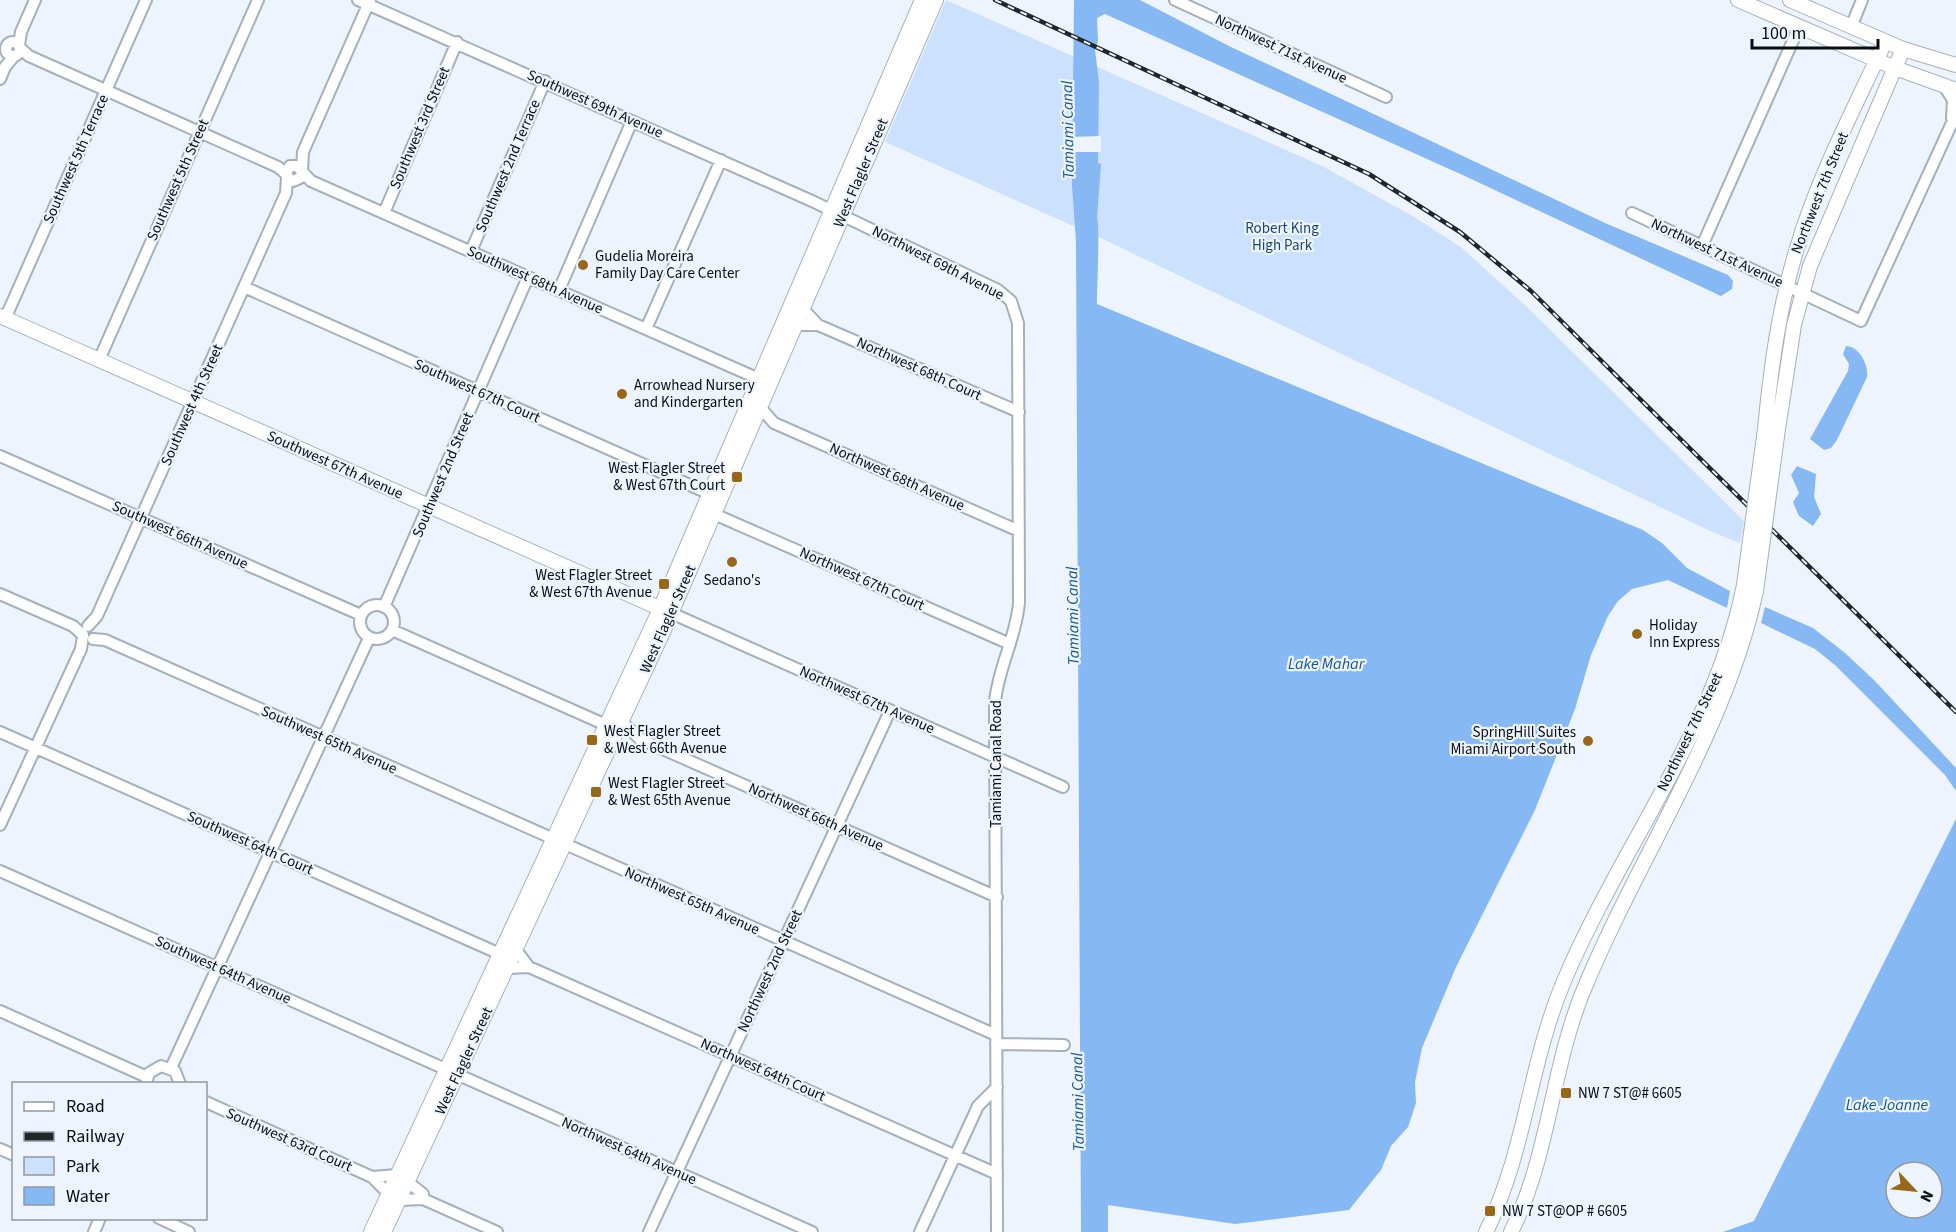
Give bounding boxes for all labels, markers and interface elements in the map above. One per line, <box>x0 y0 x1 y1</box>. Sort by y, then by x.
street label: Northwest 71st Avenue <box>1211 9 1351 89</box>
scale bar <box>1752 12 1878 50</box>
text: 100 m <box>1761 21 1806 46</box>
street label: Southwest 3rd Street <box>385 64 455 192</box>
street label: Southwest 69th Avenue <box>524 64 666 144</box>
water label: Tamiami Canal <box>1056 80 1080 180</box>
street label: Southwest 5th Terrace <box>38 91 114 227</box>
street label: Southwest 2nd Terrace <box>470 96 546 236</box>
street label: West Flagler Street <box>829 115 893 231</box>
street label: Southwest 5th Street <box>142 116 214 244</box>
street label: Northwest 7th Street <box>1786 129 1854 257</box>
street label: Northwest 71st Avenue <box>1647 213 1787 293</box>
park label: Robert King High Park <box>1245 218 1319 256</box>
street label: Northwest 69th Avenue <box>868 221 1008 305</box>
street label: Southwest 68th Avenue <box>464 240 606 320</box>
place label: Gudelia Moreira Family Day Care Center <box>595 246 740 284</box>
marker: Gudelia Moreira Family Day Care Center <box>576 258 590 272</box>
street label: Northwest 68th Court <box>853 332 985 406</box>
street label: Southwest 4th Street <box>156 341 228 469</box>
street label: Southwest 67th Court <box>411 354 543 428</box>
place label: Arrowhead Nursery and Kindergarten <box>634 375 755 413</box>
marker: Arrowhead Nursery and Kindergarten <box>615 387 629 401</box>
street label: Southwest 2nd Street <box>407 409 479 541</box>
street label: Southwest 67th Avenue <box>264 425 406 505</box>
street label: Northwest 68th Avenue <box>826 438 968 516</box>
place label: West Flagler Street & West 67th Court <box>608 458 725 496</box>
marker: West Flagler Street & West 67th Court <box>730 470 744 484</box>
street label: Southwest 66th Avenue <box>109 495 251 575</box>
street label: Northwest 67th Court <box>796 542 928 616</box>
marker: Sedano's <box>725 555 739 569</box>
street label: West Flagler Street <box>635 561 701 677</box>
place label: West Flagler Street & West 67th Avenue <box>529 565 652 603</box>
water label: Tamiami Canal <box>1061 566 1085 666</box>
place label: Sedano's <box>704 570 760 591</box>
marker: West Flagler Street & West 67th Avenue <box>657 577 671 591</box>
place label: Holiday Inn Express <box>1649 615 1720 653</box>
marker: Holiday Inn Express <box>1630 627 1644 641</box>
water label: Lake Mahar <box>1288 653 1366 675</box>
street label: Northwest 67th Avenue <box>796 661 938 739</box>
street label: Northwest 7th Street <box>1652 669 1728 795</box>
street label: Southwest 65th Avenue <box>258 700 400 780</box>
street label: Tamiami Canal Road <box>986 700 1007 828</box>
place label: West Flagler Street & West 66th Avenue <box>604 721 727 759</box>
place label: SpringHill Suites Miami Airport South <box>1450 722 1576 760</box>
marker: West Flagler Street & West 66th Avenue <box>585 733 599 747</box>
marker: SpringHill Suites Miami Airport South <box>1581 734 1595 748</box>
place label: West Flagler Street & West 65th Avenue <box>608 773 731 811</box>
street label: Northwest 66th Avenue <box>745 778 887 856</box>
marker: West Flagler Street & West 65th Avenue <box>589 785 603 799</box>
street label: Southwest 64th Court <box>184 806 316 880</box>
street label: Northwest 65th Avenue <box>621 862 763 940</box>
street label: Northwest 2nd Street <box>732 906 808 1036</box>
street label: Southwest 64th Avenue <box>152 930 294 1010</box>
street label: West Flagler Street <box>430 1004 498 1118</box>
street label: Northwest 64th Court <box>697 1033 829 1107</box>
water label: Tamiami Canal <box>1066 1052 1090 1152</box>
legend <box>12 1082 207 1220</box>
place label: NW 7 ST@# 6605 <box>1578 1083 1682 1104</box>
marker: NW 7 ST@# 6605 <box>1559 1086 1573 1100</box>
text: Road <box>66 1094 105 1119</box>
water label: Lake Joanne <box>1846 1094 1929 1116</box>
street label: Southwest 63rd Court <box>223 1103 355 1177</box>
street label: Northwest 64th Avenue <box>558 1112 700 1190</box>
text: Railway <box>66 1124 125 1149</box>
text: Park <box>66 1154 100 1179</box>
north arrow <box>1884 1160 1944 1220</box>
text: Water <box>66 1184 110 1209</box>
text: N <box>1914 1187 1939 1206</box>
place label: NW 7 ST@OP # 6605 <box>1502 1201 1627 1222</box>
marker: NW 7 ST@OP # 6605 <box>1483 1204 1497 1218</box>

